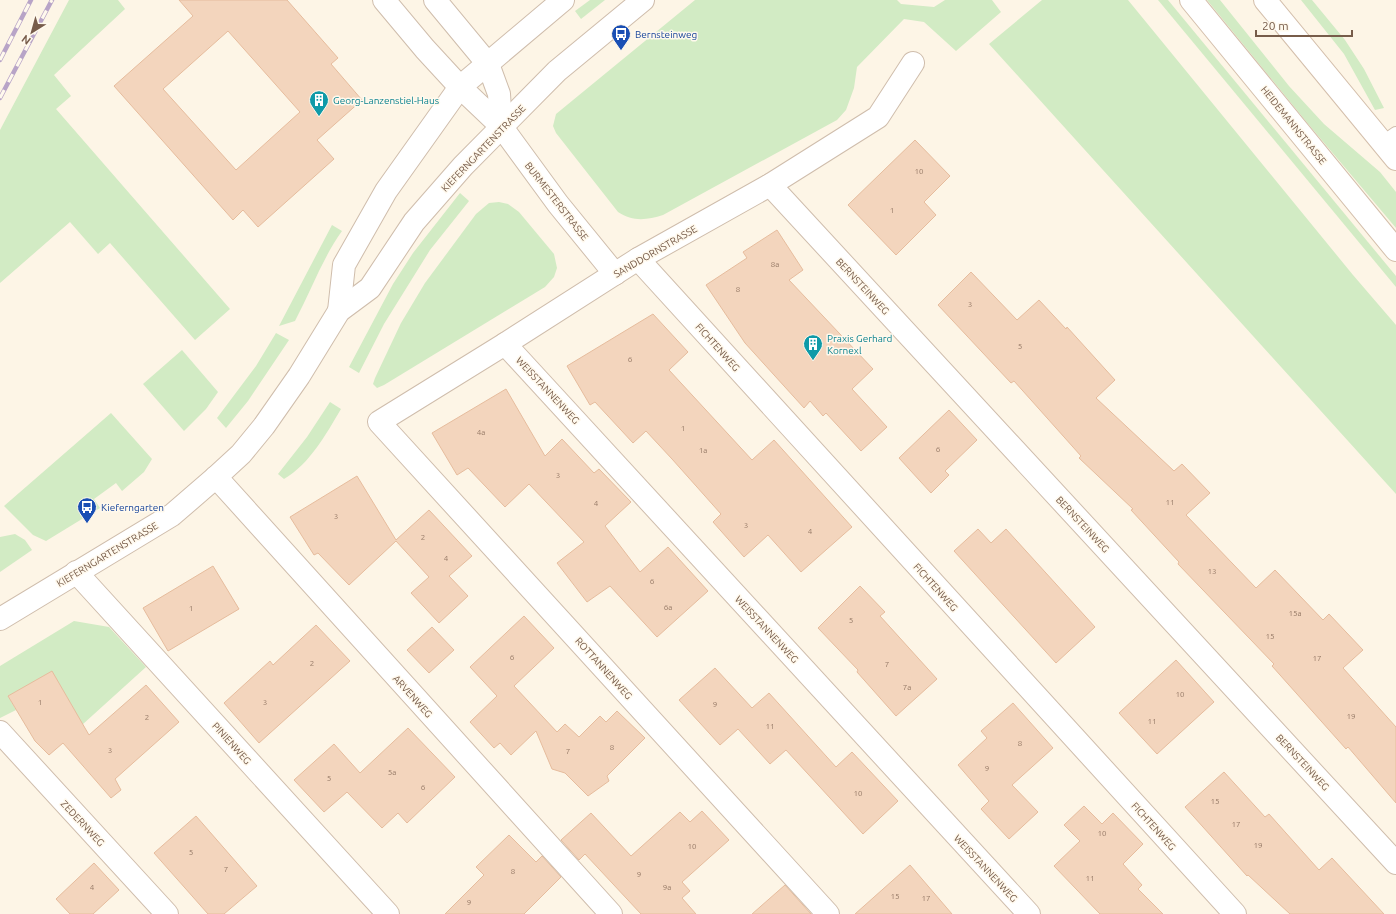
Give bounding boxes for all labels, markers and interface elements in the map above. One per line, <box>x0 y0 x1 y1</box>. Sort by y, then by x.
north arrow <box>12 12 52 52</box>
scale bar <box>1256 12 1352 38</box>
text: 20 m <box>1262 19 1289 32</box>
bus stop icon: Bernsteinweg <box>610 23 632 51</box>
place label: Bernsteinweg <box>635 29 697 40</box>
text: N <box>19 33 33 47</box>
street label: HEIDEMANNSTRASSE <box>1259 84 1329 167</box>
building icon: Georg-Lanzenstiel-Haus <box>308 89 330 117</box>
place label: Georg-Lanzenstiel-Haus <box>333 95 439 106</box>
street label: KIEFERNGARTENSTRASSE <box>439 102 528 194</box>
street label: BURMESTERSTRASSE <box>523 160 591 243</box>
house number: 10 <box>914 167 924 176</box>
house number: 1 <box>890 206 894 215</box>
street label: SANDDORNSTRASSE <box>612 223 699 280</box>
street label: BERNSTEINWEG <box>834 256 891 317</box>
house number: 8a <box>771 260 779 269</box>
house number: 8 <box>736 285 741 294</box>
house number: 3 <box>968 300 972 309</box>
street label: FICHTENWEG <box>693 321 742 374</box>
building icon: Praxis Gerhard Kornexl <box>802 333 824 361</box>
place label: Praxis Gerhard Kornexl <box>827 333 893 356</box>
house number: 5 <box>1018 342 1022 351</box>
street label: WEISSTANNENWEG <box>514 355 582 426</box>
house number: 6 <box>628 355 633 364</box>
house number: 1 <box>681 424 685 433</box>
house number: 4a <box>477 428 485 437</box>
house number: 6 <box>936 445 941 454</box>
house number: 1a <box>699 446 707 455</box>
house number: 3 <box>556 471 560 480</box>
street label: BERNSTEINWEG <box>1054 494 1111 555</box>
bus stop icon: Kieferngarten <box>76 496 98 524</box>
house number: 11 <box>1165 498 1175 507</box>
house number: 4 <box>594 499 599 508</box>
place label: Kieferngarten <box>101 502 164 513</box>
house number: 3 <box>334 512 338 521</box>
street label: KIEFERNGARTENSTRASSE <box>55 520 160 589</box>
house number: 3 <box>744 521 748 530</box>
house number: 4 <box>808 527 813 536</box>
house number: 2 <box>421 533 425 542</box>
house number: 4 <box>444 554 449 563</box>
street label: FICHTENWEG <box>911 561 960 614</box>
house number: 13 <box>1207 567 1217 576</box>
house number: 6 <box>650 577 655 586</box>
street label: WEISSTANNENWEG <box>733 594 801 665</box>
house number: 6a <box>664 603 672 612</box>
house number: 1 <box>189 604 193 613</box>
house number: 15a <box>1288 609 1302 618</box>
house number: 5 <box>849 616 853 625</box>
house number: 15 <box>1265 632 1275 641</box>
street label: ROTTANNENWEG <box>573 635 634 702</box>
house number: 6 <box>510 653 515 662</box>
house number: 17 <box>1312 654 1322 663</box>
house number: 2 <box>310 659 314 668</box>
house number: 7 <box>885 660 889 669</box>
street label: ARVENWEG <box>391 673 434 720</box>
house number: 7a <box>903 683 911 692</box>
house number: 10 <box>1175 690 1185 699</box>
house number: 1 <box>38 698 42 707</box>
house number: 3 <box>263 698 267 707</box>
house number: 9 <box>713 700 717 709</box>
house number: 19 <box>1346 712 1356 721</box>
house number: 2 <box>145 713 149 722</box>
house number: 11 <box>1147 717 1157 726</box>
street label: PINIENWEG <box>210 720 253 766</box>
house number: 11 <box>765 722 775 731</box>
street label: BERNSTEINWEG <box>1274 732 1331 793</box>
house number: 8 <box>1018 739 1023 748</box>
house number: 8 <box>610 743 615 752</box>
house number: 3 <box>108 746 112 755</box>
house number: 7 <box>566 747 570 756</box>
house number: 9 <box>985 764 989 773</box>
house number: 5a <box>388 768 396 777</box>
house number: 5 <box>327 774 331 783</box>
house number: 6 <box>421 783 426 792</box>
house number: 10 <box>853 789 863 798</box>
house number: 15 <box>1210 797 1220 806</box>
street label: ZEDERNWEG <box>59 798 107 849</box>
street label: FICHTENWEG <box>1129 800 1178 853</box>
house number: 17 <box>1231 820 1241 829</box>
house number: 10 <box>1097 829 1107 838</box>
street label: WEISSTANNENWEG <box>952 833 1020 904</box>
house number: 19 <box>1253 841 1263 850</box>
house number: 10 <box>687 842 697 851</box>
house number: 5 <box>189 848 193 857</box>
house number: 7 <box>224 865 228 874</box>
house number: 8 <box>511 867 516 876</box>
house number: 9 <box>637 870 641 879</box>
house number: 11 <box>1085 874 1095 883</box>
house number: 4 <box>90 883 95 892</box>
house number: 9a <box>663 883 671 892</box>
house number: 15 <box>890 892 900 901</box>
house number: 17 <box>921 894 931 903</box>
house number: 9 <box>467 898 471 907</box>

